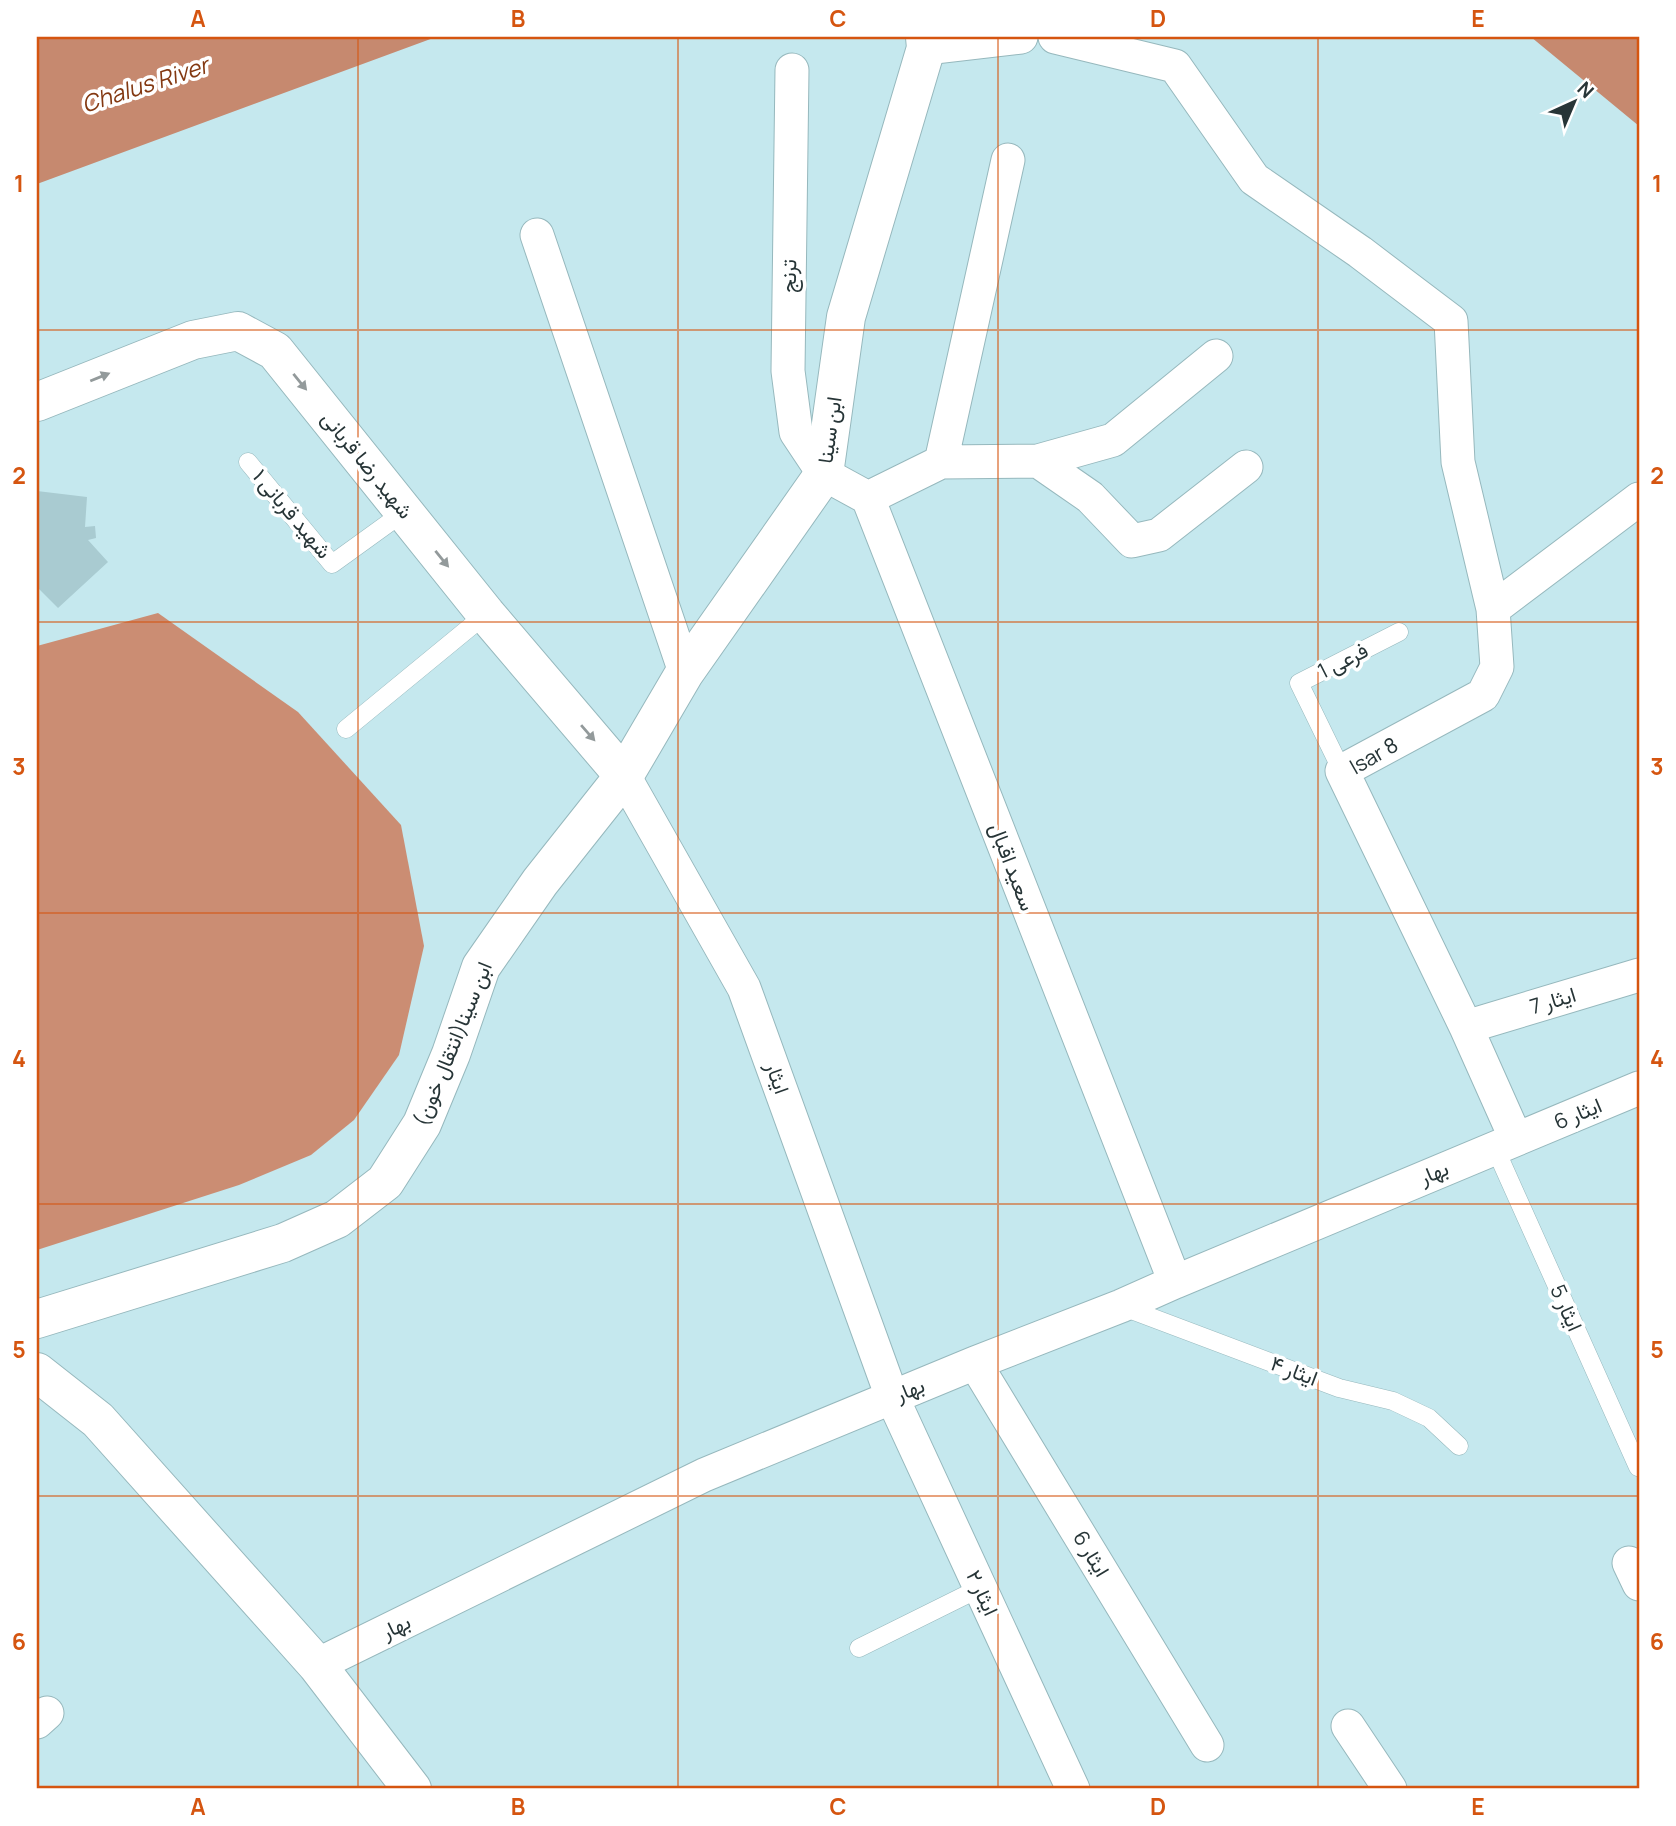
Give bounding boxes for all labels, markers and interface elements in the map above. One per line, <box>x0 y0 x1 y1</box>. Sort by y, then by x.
text: A <box>190 2 206 34</box>
text: B <box>511 2 525 34</box>
text: C <box>830 2 847 34</box>
text: D <box>1150 2 1166 34</box>
text: E <box>1471 2 1485 34</box>
water label: Chalus River <box>77 48 215 120</box>
north arrow <box>1540 66 1610 136</box>
text: N <box>1572 76 1600 104</box>
text: 1 <box>14 167 24 199</box>
text: 1 <box>1652 167 1662 199</box>
street label: ترنج <box>774 259 803 293</box>
one-way arrow <box>90 371 111 382</box>
one-way arrow <box>292 372 307 390</box>
street label: ابن سینا <box>810 395 848 465</box>
street label: شهید رضا قربانی <box>316 405 420 524</box>
text: 2 <box>12 459 26 491</box>
text: 2 <box>1650 459 1664 491</box>
street label: شهید قربانی ۱ <box>247 463 338 564</box>
one-way arrow <box>434 551 449 568</box>
street label: فرعی 1 <box>1313 636 1373 685</box>
one-way arrow <box>580 725 595 742</box>
street label: Isar 8 <box>1344 730 1403 780</box>
text: 3 <box>12 750 26 782</box>
text: 3 <box>1650 750 1664 782</box>
street label: سعید اقبال <box>983 819 1043 915</box>
street label: ابن سینا(انتقال خون) <box>406 957 498 1130</box>
street label: ایثار 7 <box>1526 980 1579 1020</box>
text: 4 <box>12 1042 26 1074</box>
text: 4 <box>1650 1042 1664 1074</box>
street label: ایثار <box>759 1057 797 1098</box>
street label: ایثار 6 <box>1549 1091 1606 1136</box>
street label: بهار <box>1414 1153 1453 1191</box>
street label: ایثار 5 <box>1544 1280 1590 1335</box>
text: 5 <box>12 1333 26 1365</box>
text: 5 <box>1650 1333 1664 1365</box>
street label: ایثار ۴ <box>1267 1348 1322 1392</box>
street label: بهار <box>890 1371 928 1408</box>
street label: ایثار 6 <box>1067 1525 1117 1582</box>
street label: ایثار ۲ <box>960 1565 1006 1620</box>
street label: بهار <box>375 1607 415 1646</box>
text: 6 <box>12 1625 26 1657</box>
text: 6 <box>1650 1625 1664 1657</box>
text: A <box>190 1790 206 1822</box>
text: B <box>511 1790 525 1822</box>
text: C <box>830 1790 847 1822</box>
text: D <box>1150 1790 1166 1822</box>
text: E <box>1471 1790 1485 1822</box>

